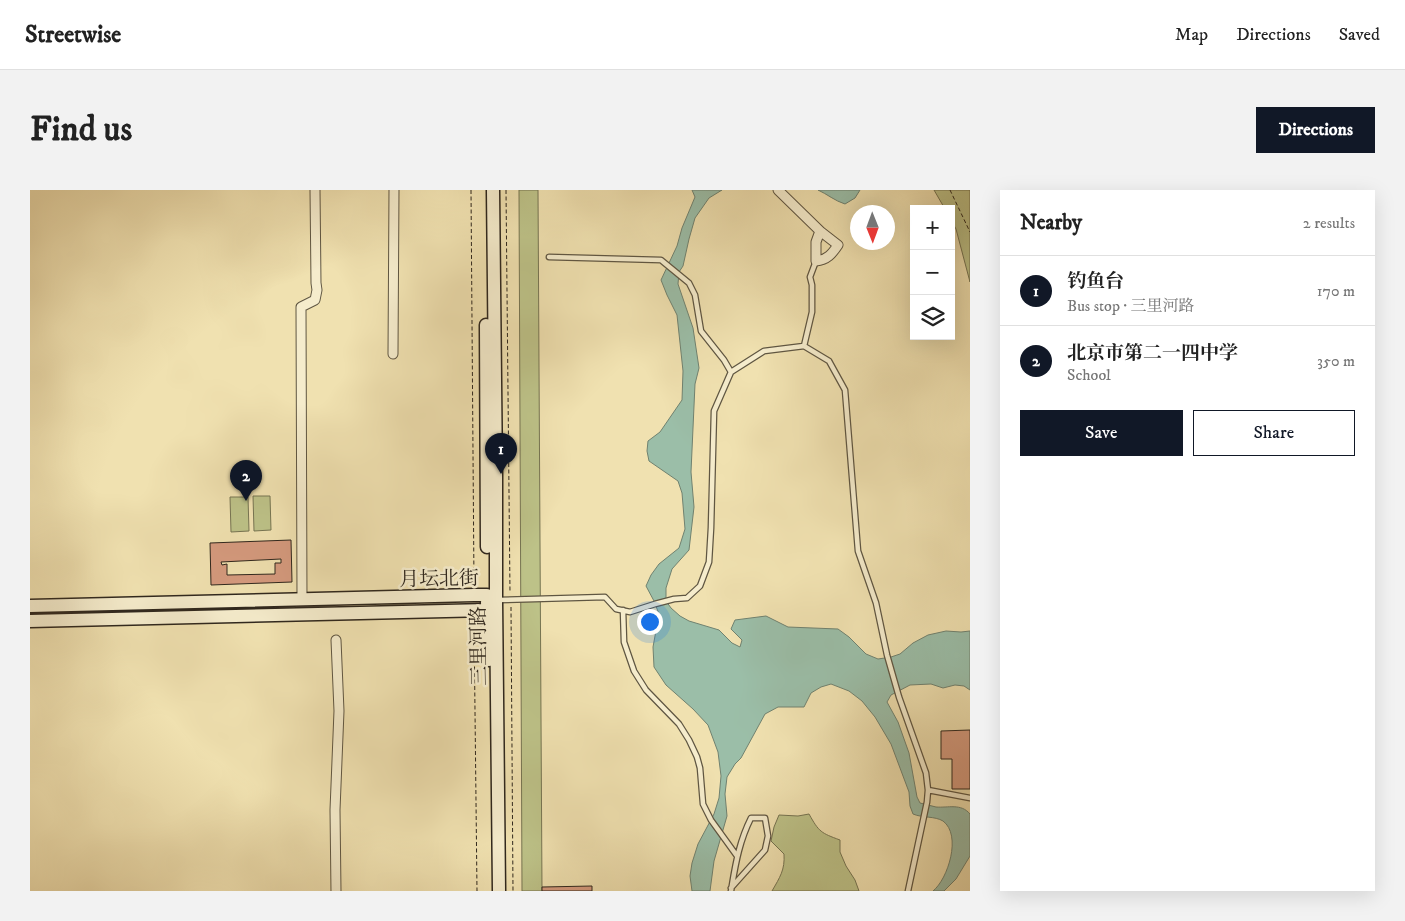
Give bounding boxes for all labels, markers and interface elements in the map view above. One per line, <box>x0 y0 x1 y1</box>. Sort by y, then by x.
text: Streetwise <box>25 20 121 50</box>
text: Map <box>1175 24 1208 46</box>
text: Directions <box>1236 24 1311 46</box>
text: Saved <box>1339 24 1380 46</box>
button: Directions <box>1256 107 1375 153</box>
text: Find us <box>30 108 132 152</box>
north arrow <box>850 205 895 250</box>
map controls <box>910 205 955 340</box>
button: + <box>910 205 955 250</box>
text: Nearby <box>1020 210 1082 236</box>
text: 2 results <box>1303 213 1355 233</box>
button: − <box>910 250 955 295</box>
text: 钓鱼台 <box>1067 270 1124 293</box>
text: 1 <box>1033 281 1039 301</box>
text: 170 m <box>1317 281 1355 301</box>
button: layers <box>910 295 955 340</box>
text: Bus stop · 三里河路 <box>1067 296 1195 316</box>
text: 北京市第二一四中学 <box>1067 342 1238 365</box>
text: 2 <box>1032 351 1040 371</box>
text: 350 m <box>1317 351 1355 371</box>
text: School <box>1067 365 1111 385</box>
button: Save <box>1020 410 1183 456</box>
button: Share <box>1193 410 1355 456</box>
pin: 1 <box>485 433 517 474</box>
pin: 2 <box>230 460 262 501</box>
street label: 月坛北街 <box>399 566 479 593</box>
street label: 三里河路 <box>466 606 493 686</box>
your location <box>637 609 663 635</box>

